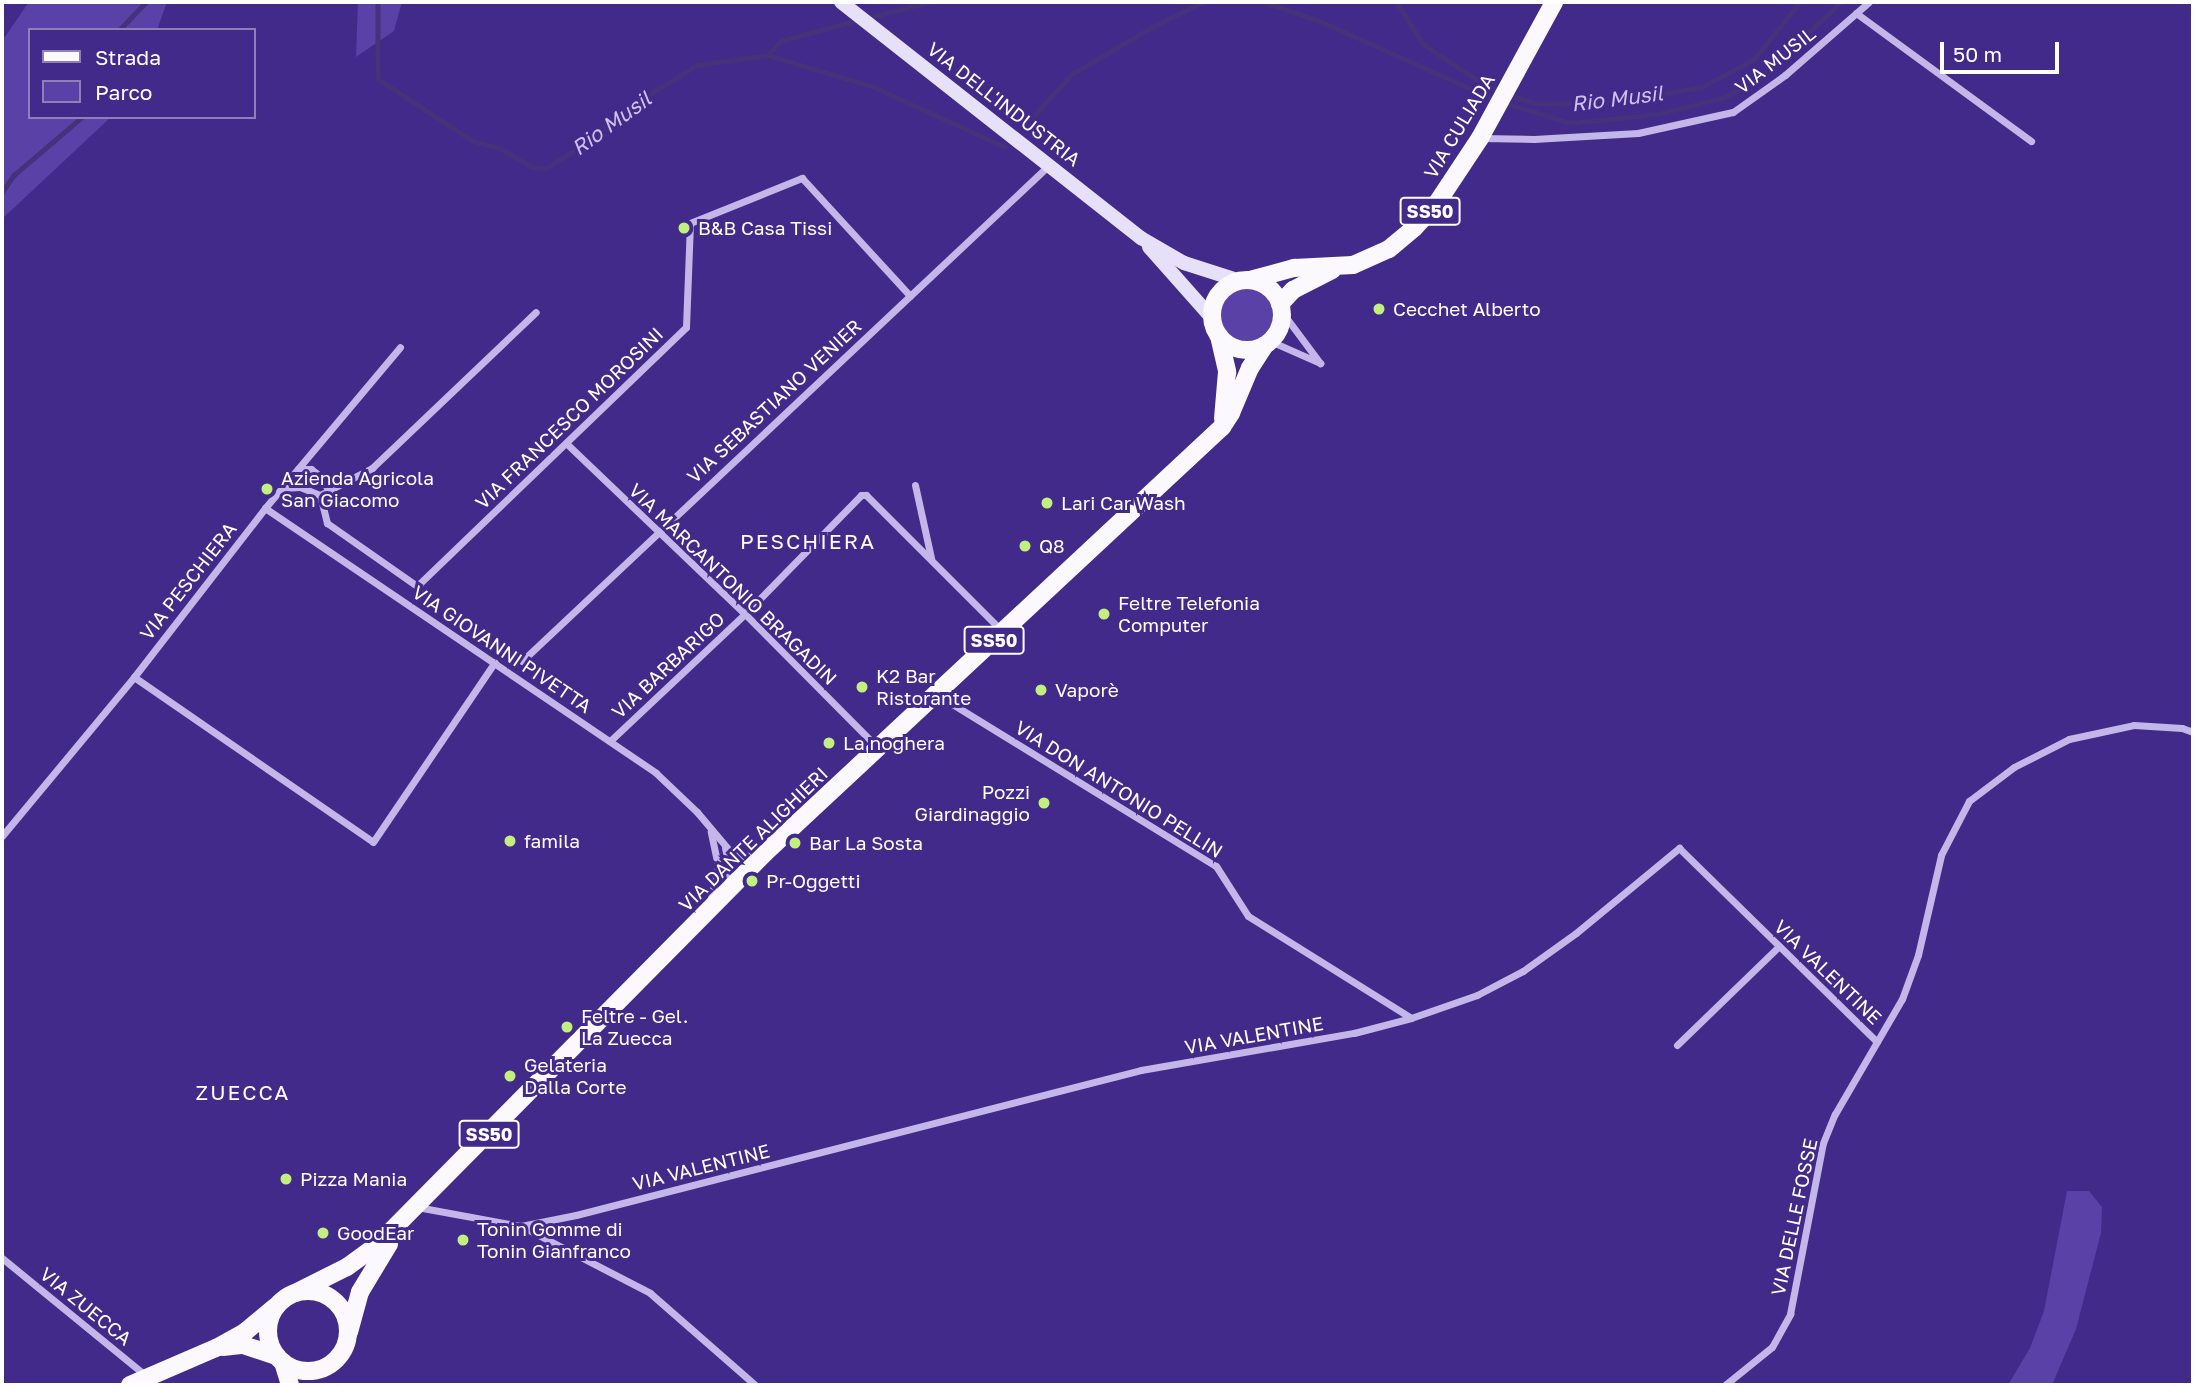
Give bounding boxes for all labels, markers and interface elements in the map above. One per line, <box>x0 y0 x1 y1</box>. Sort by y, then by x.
street label: VIA MUSIL <box>1730 22 1820 98</box>
legend <box>28 28 256 119</box>
scale bar <box>1943 28 2062 72</box>
street label: VIA DELL'INDUSTRIA <box>923 37 1085 171</box>
text: 50 m <box>1953 41 2002 67</box>
text: Strada <box>95 44 161 70</box>
street label: VIA CULIADA <box>1419 69 1499 183</box>
text: Parco <box>95 79 152 105</box>
water label: Rio Musil <box>1570 80 1664 116</box>
water label: Rio Musil <box>566 86 656 160</box>
road number: SS50 <box>1398 196 1462 226</box>
place label: B&B Casa Tissi <box>698 217 832 239</box>
marker: B&B Casa Tissi <box>676 220 692 236</box>
place label: Cecchet Alberto <box>1393 298 1541 320</box>
marker: Cecchet Alberto <box>1371 301 1387 317</box>
street label: VIA SEBASTIANO VENIER <box>682 314 866 488</box>
street label: VIA FRANCESCO MOROSINI <box>470 322 668 514</box>
place label: Azienda Agricola San Giacomo <box>281 467 434 511</box>
street label: VIA MARCANTONIO BRAGADIN <box>624 479 842 689</box>
marker: Azienda Agricola San Giacomo <box>259 481 275 497</box>
place label: Lari Car Wash <box>1061 492 1186 514</box>
marker: Lari Car Wash <box>1039 495 1055 511</box>
street label: VIA PESCHIERA <box>135 518 241 644</box>
district label: PESCHIERA <box>741 528 875 554</box>
place label: Q8 <box>1039 535 1065 557</box>
marker: Q8 <box>1017 538 1033 554</box>
street label: VIA GIOVANNI PIVETTA <box>408 581 596 717</box>
place label: Feltre Telefonia Computer <box>1118 592 1260 636</box>
marker: Feltre Telefonia Computer <box>1096 606 1112 622</box>
street label: VIA BARBARIGO <box>607 607 729 723</box>
road number: SS50 <box>962 626 1026 654</box>
place label: K2 Bar Ristorante <box>876 665 971 709</box>
marker: K2 Bar Ristorante <box>854 679 870 695</box>
place label: Vaporè <box>1055 679 1119 701</box>
marker: Vaporè <box>1033 682 1049 698</box>
street label: VIA DON ANTONIO PELLIN <box>1011 716 1227 862</box>
place label: La noghera <box>843 732 945 754</box>
marker: La noghera <box>821 735 837 751</box>
street label: VIA DANTE ALIGHIERI <box>674 762 832 916</box>
place label: Pozzi Giardinaggio <box>914 781 1030 825</box>
marker: Pozzi Giardinaggio <box>1036 795 1052 811</box>
place label: famila <box>524 830 580 852</box>
place label: Bar La Sosta <box>809 832 923 854</box>
marker: famila <box>502 833 518 849</box>
marker: Bar La Sosta <box>787 835 803 851</box>
place label: Pr-Oggetti <box>766 870 860 892</box>
marker: Pr-Oggetti <box>744 873 760 889</box>
street label: VIA VALENTINE <box>1770 915 1886 1029</box>
place label: Feltre - Gel. La Zuecca <box>581 1005 689 1049</box>
street label: VIA VALENTINE <box>1183 1012 1325 1058</box>
marker: Feltre - Gel. La Zuecca <box>559 1019 575 1035</box>
place label: Gelateria Dalla Corte <box>524 1054 626 1098</box>
marker: Gelateria Dalla Corte <box>502 1068 518 1084</box>
district label: ZUECCA <box>196 1079 290 1105</box>
road number: SS50 <box>458 1120 520 1148</box>
street label: VIA DELLE FOSSE <box>1766 1136 1822 1298</box>
street label: VIA VALENTINE <box>630 1139 772 1195</box>
place label: Pizza Mania <box>300 1168 407 1190</box>
marker: Pizza Mania <box>278 1171 294 1187</box>
place label: Tonin Gomme di Tonin Gianfranco <box>477 1218 631 1262</box>
place label: GoodEar <box>337 1222 414 1244</box>
marker: GoodEar <box>315 1225 331 1241</box>
marker: Tonin Gomme di Tonin Gianfranco <box>455 1232 471 1248</box>
street label: VIA ZUECCA <box>36 1262 136 1350</box>

